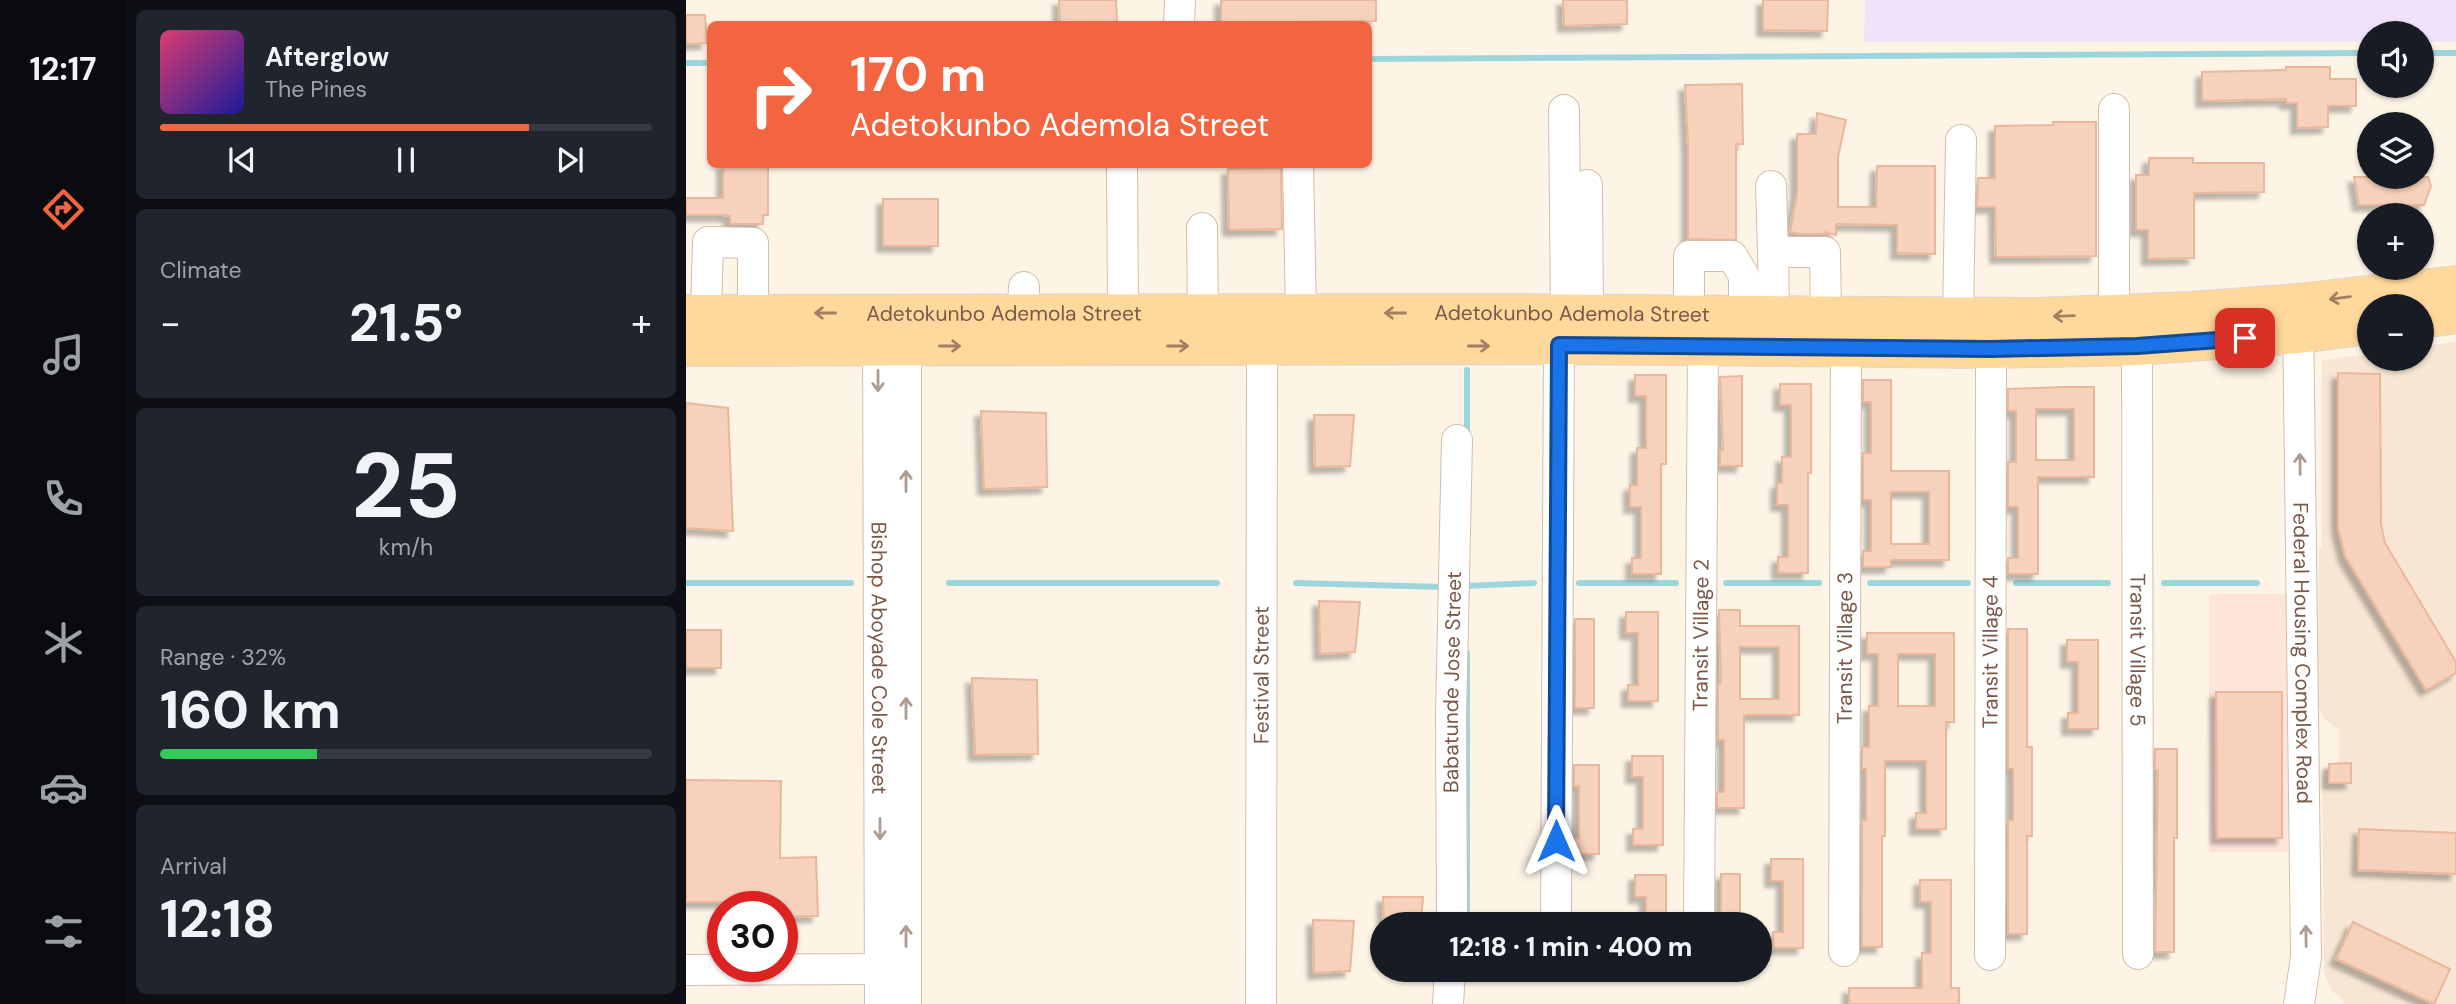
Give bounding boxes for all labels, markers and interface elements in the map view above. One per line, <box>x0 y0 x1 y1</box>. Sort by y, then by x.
map controls <box>2357 21 2434 371</box>
button: sound <box>2357 21 2434 98</box>
text: Afterglow <box>265 40 389 74</box>
text: 170 m <box>850 42 986 106</box>
text: 12:17 <box>29 48 97 90</box>
icon: right <box>735 49 826 140</box>
text: The Pines <box>265 74 367 104</box>
text: Adetokunbo Ademola Street <box>850 104 1269 146</box>
button: layers <box>2357 112 2434 189</box>
icon: previous <box>223 141 261 179</box>
icon: pause <box>387 141 425 179</box>
icon: next <box>551 141 589 179</box>
icon: directions <box>39 185 88 234</box>
button: + <box>2357 203 2434 280</box>
text: Climate <box>160 255 242 285</box>
text: 21.5° <box>349 289 463 357</box>
one-way arrow <box>2329 292 2351 305</box>
button: − <box>2357 294 2434 371</box>
text: − <box>160 298 181 348</box>
text: + <box>631 298 652 348</box>
street label: Adetokunbo Ademola Street <box>866 299 1142 328</box>
street label: Adetokunbo Ademola Street <box>1434 299 1710 329</box>
one-way arrow <box>813 306 836 320</box>
one-way arrow <box>1384 306 1407 320</box>
pin <box>2215 308 2275 368</box>
one-way arrow <box>2052 309 2075 322</box>
icon: arrive <box>2226 319 2264 357</box>
icon: music <box>39 330 88 379</box>
one-way arrow <box>938 339 961 353</box>
one-way arrow <box>1166 339 1189 353</box>
one-way arrow <box>1467 339 1490 353</box>
one-way arrow <box>871 369 885 392</box>
text: 25 <box>351 427 461 545</box>
one-way arrow <box>2293 453 2307 476</box>
one-way arrow <box>899 469 913 492</box>
icon: phone <box>39 474 88 523</box>
street label: Federal Housing Complex Road <box>2286 502 2318 804</box>
street label: Bishop Aboyade Cole Street <box>865 522 893 794</box>
text: km/h <box>379 532 433 562</box>
street label: Transit Village 2 <box>1686 559 1716 711</box>
street label: Babatunde Jose Street <box>1437 571 1468 793</box>
street label: Transit Village 3 <box>1831 572 1859 724</box>
street label: Transit Village 5 <box>2123 574 2152 726</box>
street label: Transit Village 4 <box>1976 575 2005 728</box>
street label: Festival Street <box>1247 606 1276 744</box>
icon: climate <box>39 618 88 667</box>
text: Range · 32% <box>160 642 286 672</box>
text: 160 km <box>160 676 341 744</box>
one-way arrow <box>899 697 913 720</box>
icon: car <box>39 763 88 812</box>
position arrow <box>1519 804 1593 878</box>
one-way arrow <box>873 817 887 840</box>
text: Arrival <box>160 851 227 881</box>
text: 12:18 <box>160 885 275 953</box>
speed limit sign: 30 <box>707 891 798 982</box>
icon: filters <box>39 907 88 956</box>
one-way arrow <box>899 924 913 947</box>
one-way arrow <box>2299 925 2313 948</box>
text: 12:18 · 1 min · 400 m <box>1450 930 1692 964</box>

